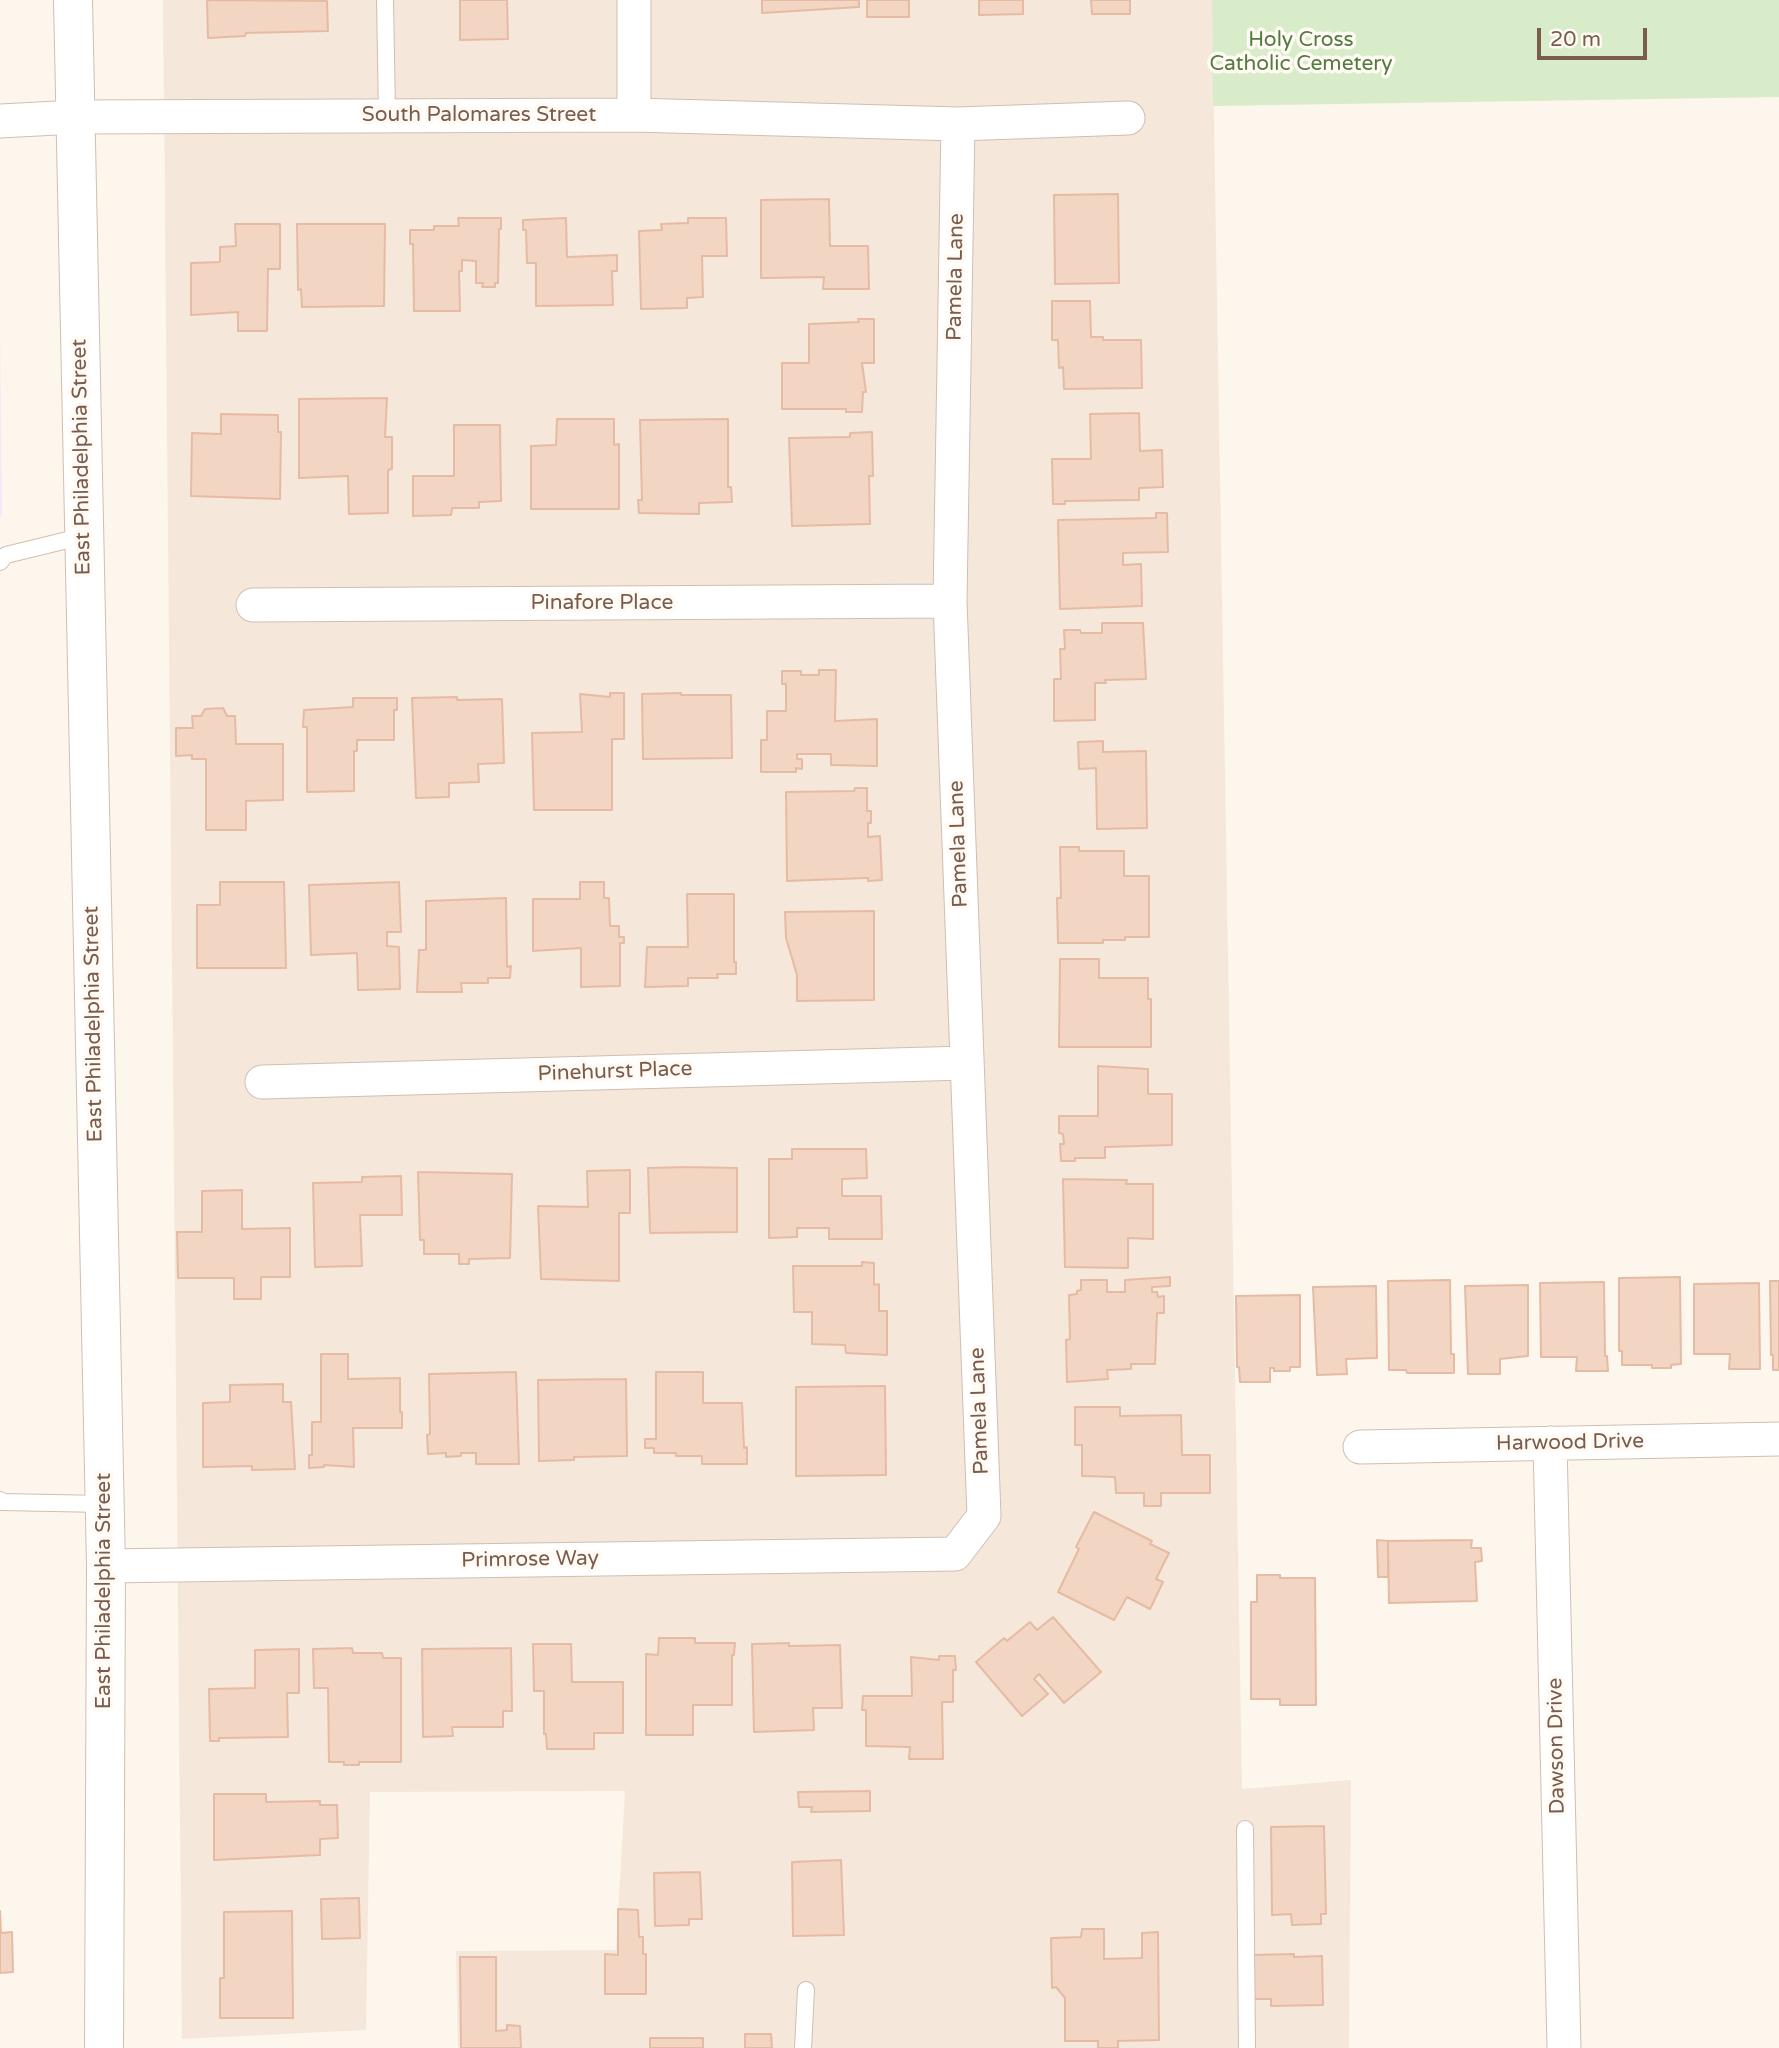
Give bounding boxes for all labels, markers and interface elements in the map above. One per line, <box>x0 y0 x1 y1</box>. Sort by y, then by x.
scale bar <box>1541 14 1651 58</box>
park label: Holy Cross Catholic Cemetery <box>1209 27 1393 77</box>
text: 20 m <box>1550 27 1601 52</box>
street label: South Palomares Street <box>362 102 596 128</box>
street label: Pamela Lane <box>942 213 970 341</box>
street label: East Philadelphia Street <box>67 339 97 575</box>
street label: Pinafore Place <box>531 590 673 616</box>
street label: Pamela Lane <box>944 780 974 908</box>
street label: East Philadelphia Street <box>79 906 109 1142</box>
street label: Pinehurst Place <box>537 1057 693 1087</box>
street label: Pamela Lane <box>965 1347 995 1475</box>
street label: Harwood Drive <box>1496 1429 1644 1457</box>
street label: East Philadelphia Street <box>91 1473 117 1709</box>
street label: Primrose Way <box>461 1546 599 1574</box>
street label: Dawson Drive <box>1543 1677 1571 1815</box>

